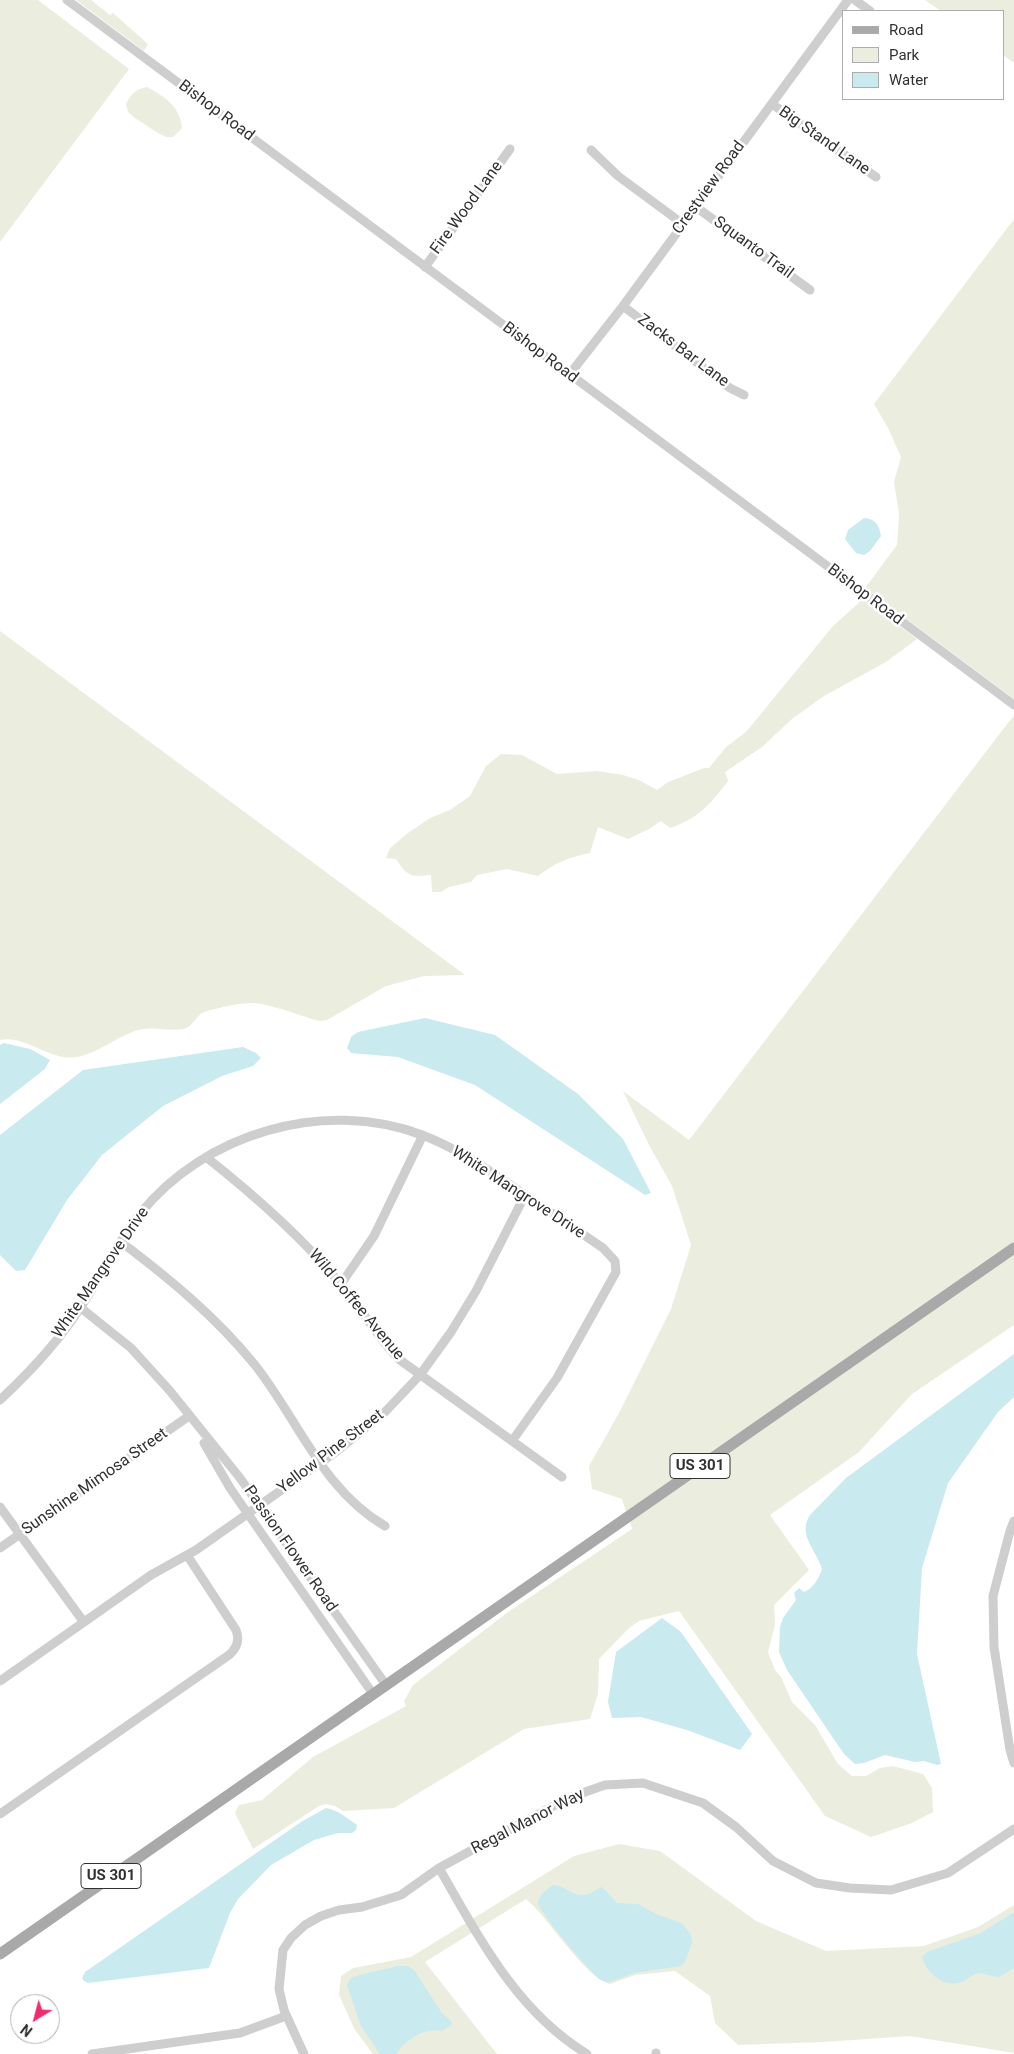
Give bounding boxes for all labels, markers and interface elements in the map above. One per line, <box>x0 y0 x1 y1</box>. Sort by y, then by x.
legend <box>842 10 1004 100</box>
text: Road <box>889 21 923 39</box>
text: Park <box>889 46 919 64</box>
text: Water <box>889 71 928 89</box>
street label: Bishop Road <box>174 76 258 146</box>
street label: Big Stand Lane <box>775 103 873 179</box>
street label: Crestview Road <box>669 138 749 238</box>
street label: Fire Wood Lane <box>427 158 507 258</box>
street label: Squanto Trail <box>709 213 797 283</box>
street label: Zacks Bar Lane <box>633 310 733 392</box>
street label: Bishop Road <box>498 318 582 388</box>
street label: Bishop Road <box>823 560 907 630</box>
street label: White Mangrove Drive <box>448 1143 588 1243</box>
street label: White Mangrove Drive <box>49 1204 153 1342</box>
street label: Wild Coffee Avenue <box>304 1246 408 1364</box>
street label: Yellow Pine Street <box>274 1406 388 1498</box>
street label: Sunshine Mimosa Street <box>18 1424 172 1540</box>
road number: US 301 <box>670 1454 730 1478</box>
street label: Passion Flower Road <box>239 1482 341 1616</box>
street label: Regal Manor Way <box>468 1785 588 1859</box>
road number: US 301 <box>81 1864 141 1888</box>
north arrow <box>10 1994 60 2044</box>
text: N <box>18 2021 35 2040</box>

